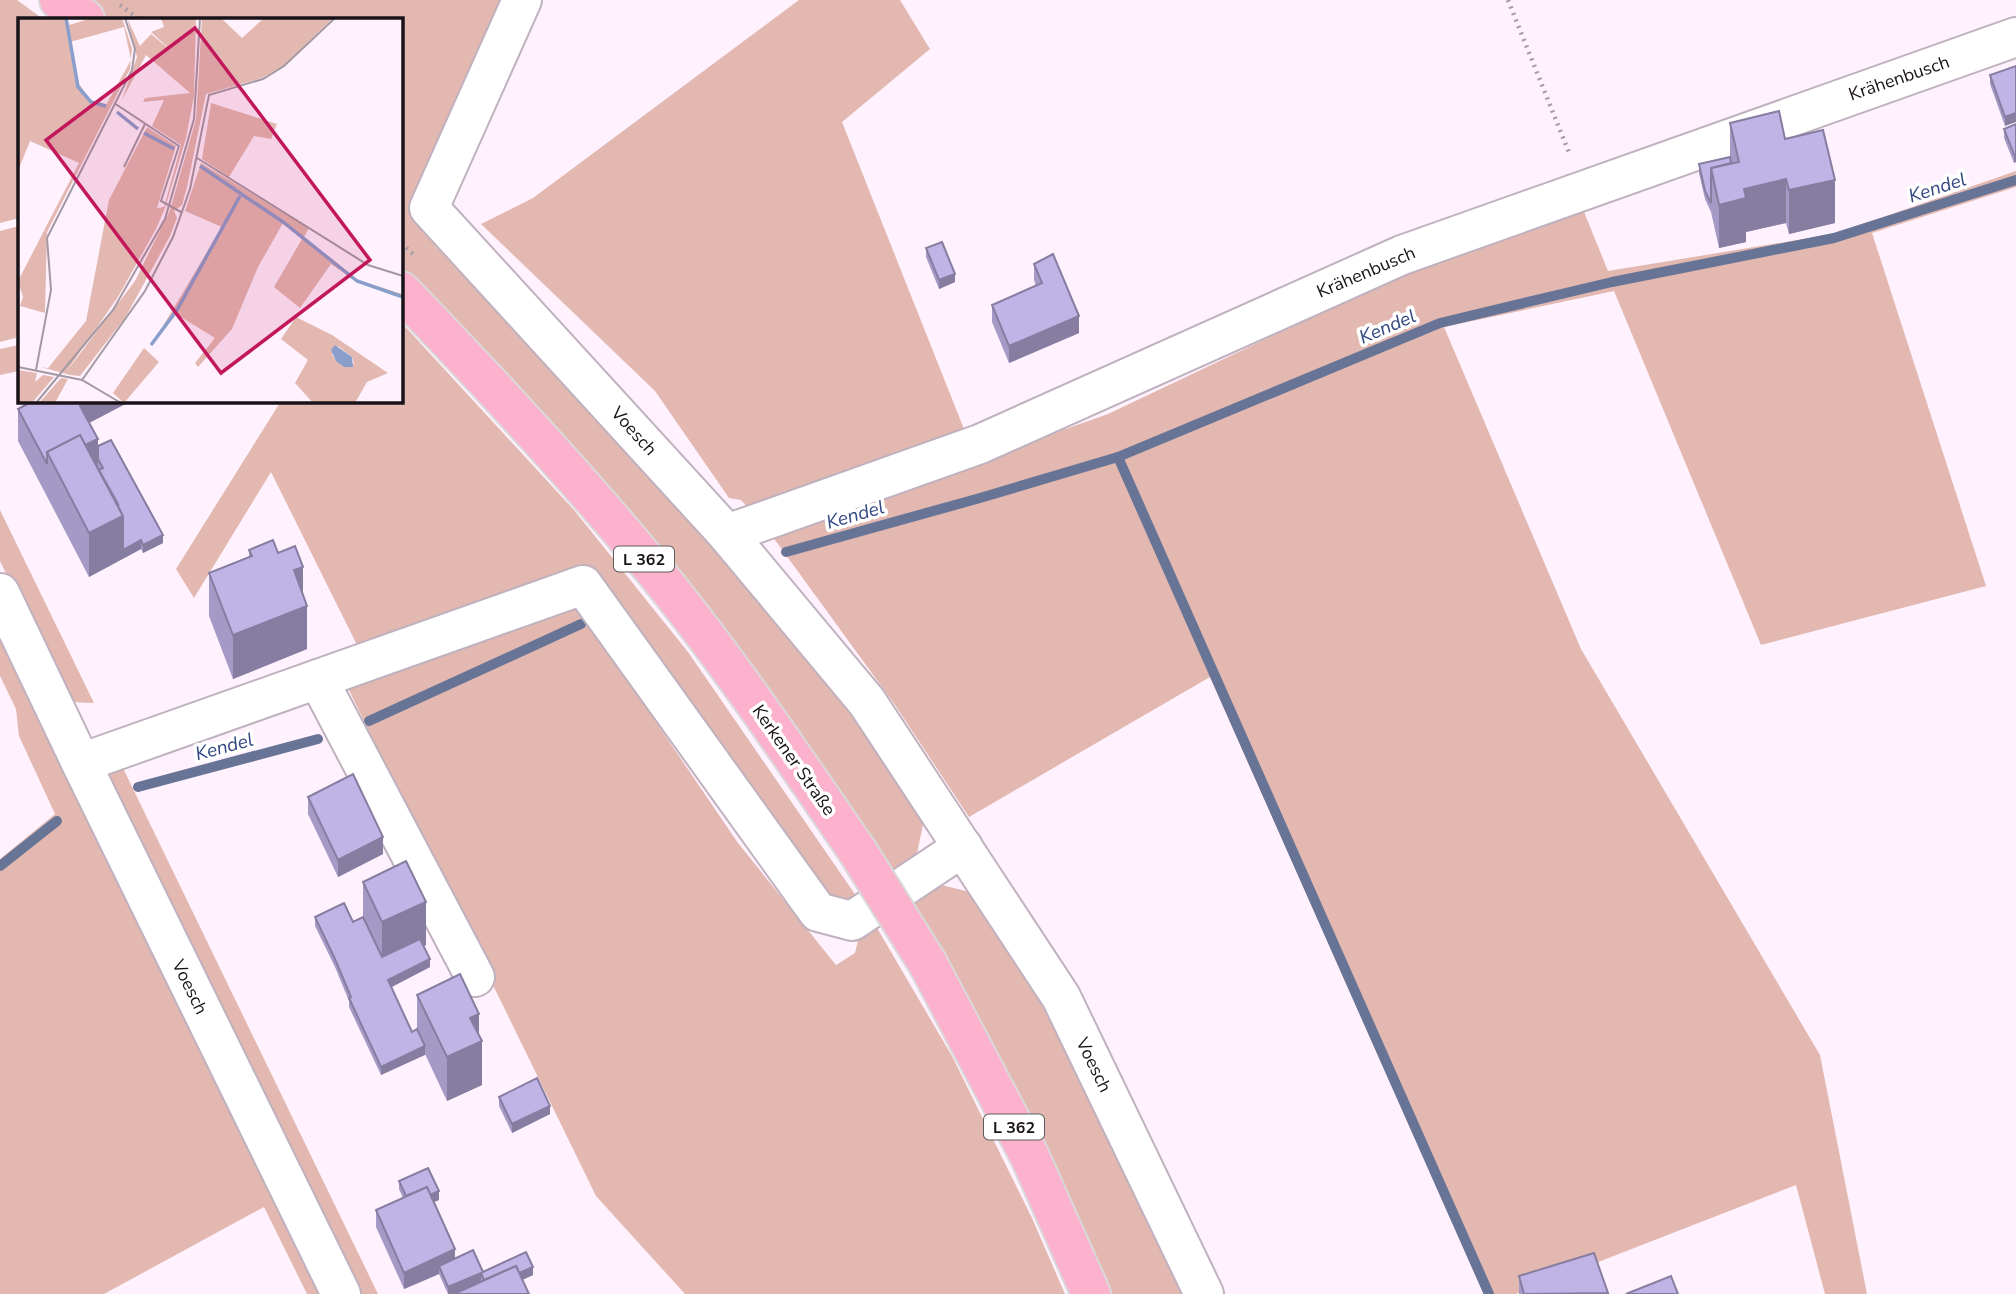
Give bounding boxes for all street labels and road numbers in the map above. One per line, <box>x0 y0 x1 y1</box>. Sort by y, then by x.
street label: Krähenbusch <box>1845 50 1953 106</box>
street label: Krähenbusch <box>1313 240 1419 304</box>
street label: Voesch <box>605 401 662 461</box>
road number: L 362 <box>614 546 674 572</box>
street label: Kerkener Straße <box>747 700 841 820</box>
street label: Voesch <box>166 955 214 1018</box>
street label: Voesch <box>1070 1033 1118 1096</box>
road number: L 362 <box>984 1114 1044 1140</box>

